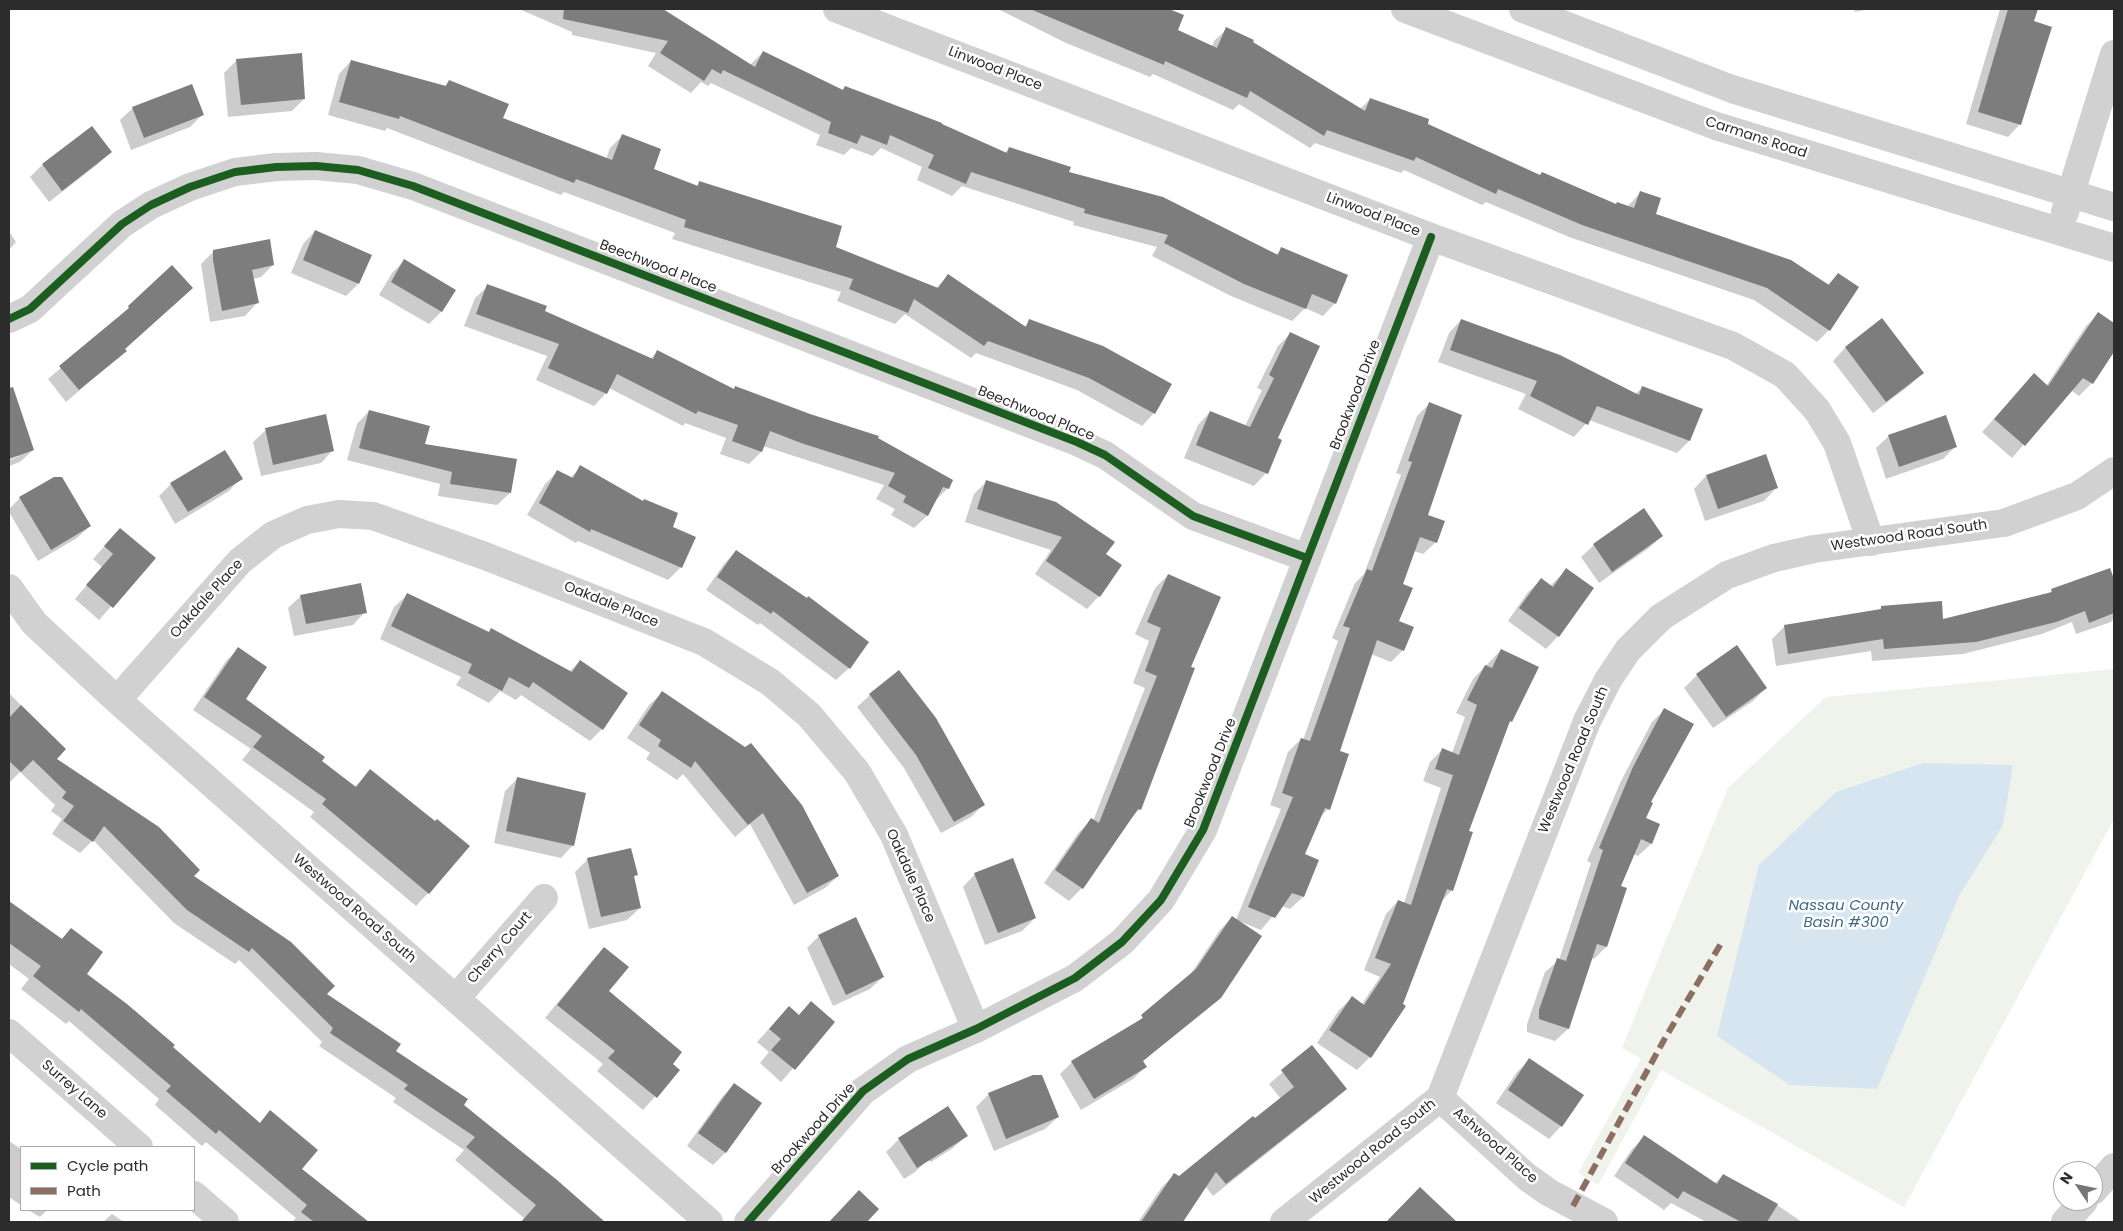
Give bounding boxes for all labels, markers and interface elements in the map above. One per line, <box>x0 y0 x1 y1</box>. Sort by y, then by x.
street label: Linwood Place <box>946 43 1044 95</box>
street label: Carmans Road <box>1703 114 1809 162</box>
street label: Linwood Place <box>1324 189 1422 241</box>
street label: Beechwood Place <box>597 237 719 297</box>
street label: Brookwood Drive <box>1327 338 1385 452</box>
street label: Beechwood Place <box>975 383 1097 445</box>
street label: Westwood Road South <box>1830 517 1988 555</box>
street label: Oakdale Place <box>167 556 247 642</box>
street label: Oakdale Place <box>561 578 661 632</box>
street label: Westwood Road South <box>1535 684 1613 836</box>
street label: Brookwood Drive <box>1181 716 1241 830</box>
street label: Oakdale Place <box>882 827 938 925</box>
street label: Westwood Road South <box>289 851 419 967</box>
water label: Nassau County Basin #300 <box>1789 897 1903 932</box>
street label: Cherry Court <box>464 909 536 987</box>
street label: Surrey Lane <box>38 1057 110 1123</box>
street label: Brookwood Drive <box>769 1080 859 1178</box>
street label: Westwood Road South <box>1306 1096 1440 1208</box>
street label: Ashwood Place <box>1449 1105 1541 1187</box>
legend <box>20 1146 195 1211</box>
text: Cycle path <box>67 1155 148 1176</box>
north arrow <box>2053 1161 2103 1211</box>
text: N <box>2055 1168 2078 1188</box>
text: Path <box>67 1180 101 1201</box>

